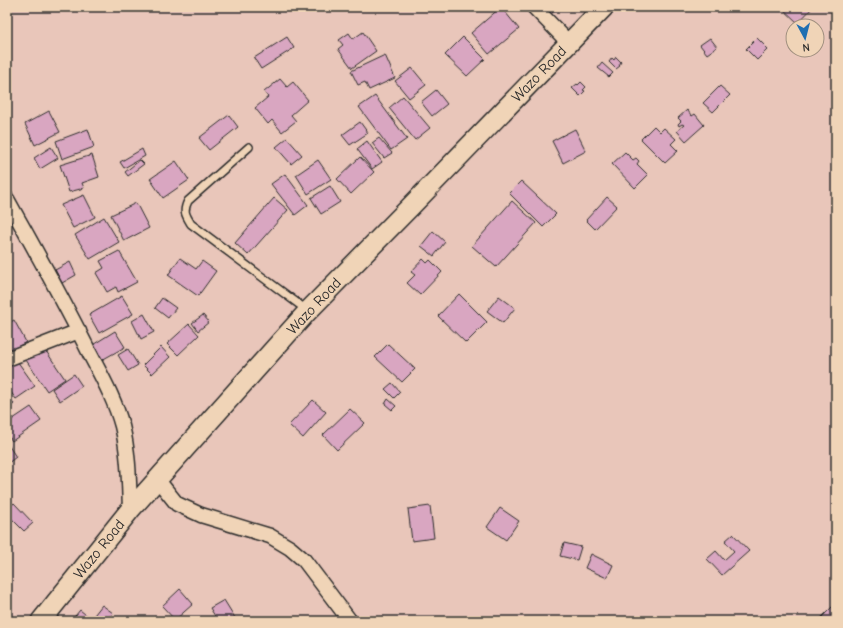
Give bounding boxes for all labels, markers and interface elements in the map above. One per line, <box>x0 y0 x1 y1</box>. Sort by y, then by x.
north arrow <box>785 18 825 58</box>
text: N <box>802 41 811 54</box>
street label: Wazo Road <box>508 42 570 106</box>
street label: Wazo Road <box>283 274 345 338</box>
street label: Wazo Road <box>70 516 128 582</box>

